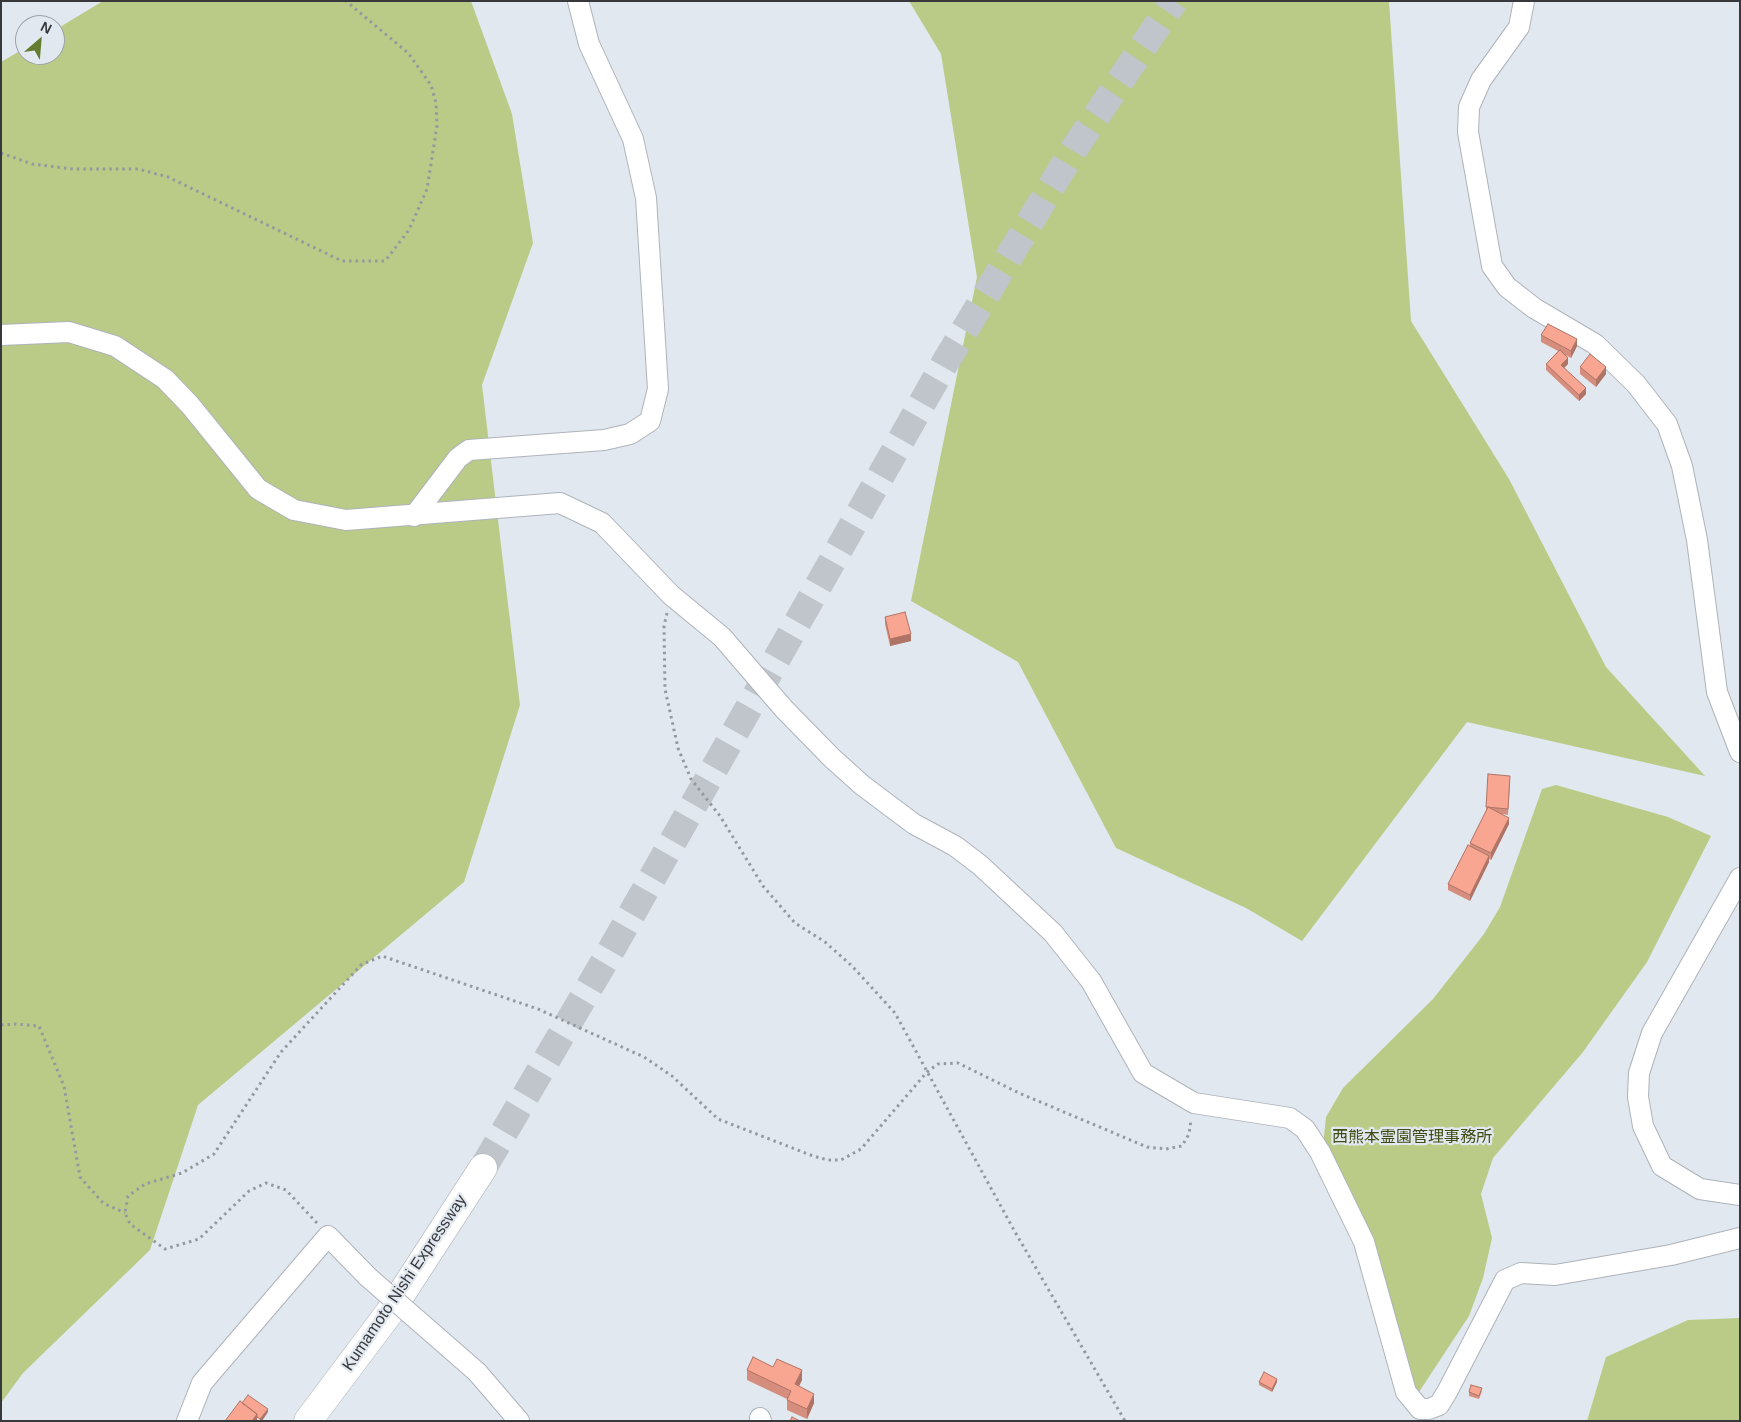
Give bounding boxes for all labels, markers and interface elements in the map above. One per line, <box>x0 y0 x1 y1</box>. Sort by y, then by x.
north arrow <box>15 15 65 65</box>
text: N <box>38 18 54 37</box>
park label: 西熊本霊園管理事務所 <box>1332 1128 1492 1148</box>
street label: Kumamoto Nishi Expressway <box>339 1191 471 1375</box>

